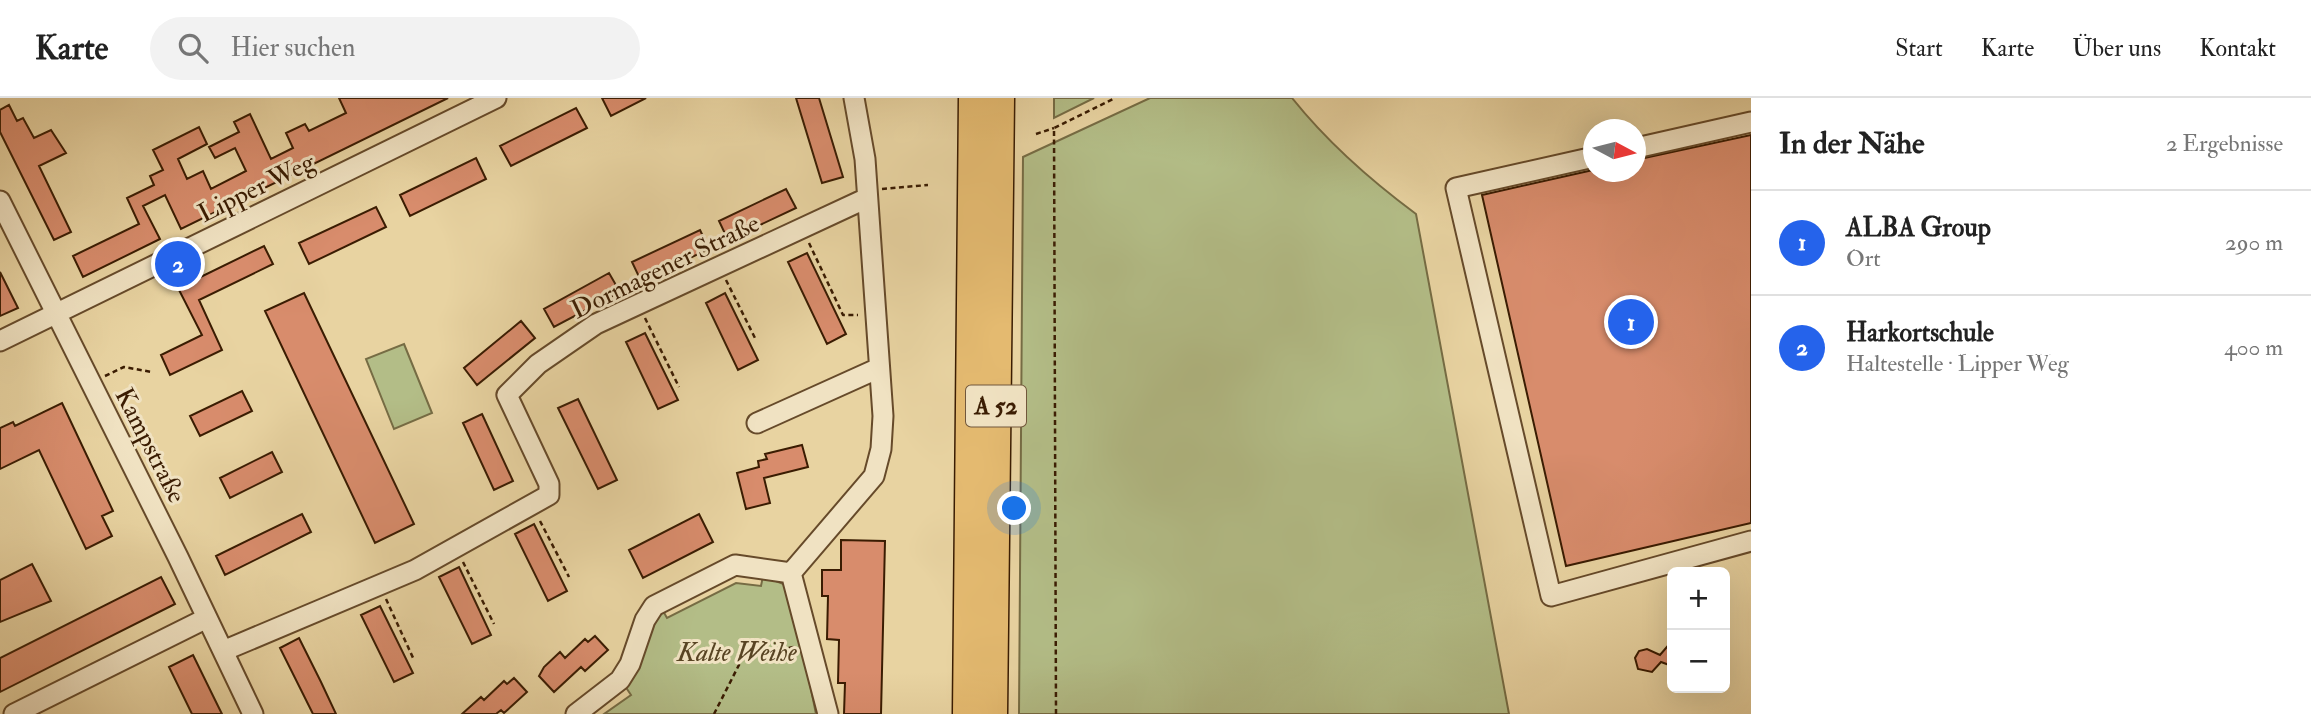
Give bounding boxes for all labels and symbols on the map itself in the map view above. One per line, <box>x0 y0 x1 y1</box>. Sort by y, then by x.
north arrow <box>1583 119 1646 182</box>
street label: Lipper Weg <box>193 145 321 231</box>
street label: Dormagener Straße <box>566 207 765 326</box>
pin: 2 <box>155 238 201 290</box>
pin: 1 <box>1608 296 1654 348</box>
street label: Kampstraße <box>107 383 193 509</box>
road number: A 52 <box>966 386 1026 426</box>
your location <box>997 491 1031 525</box>
park label: Kalte Weihe <box>675 637 797 669</box>

